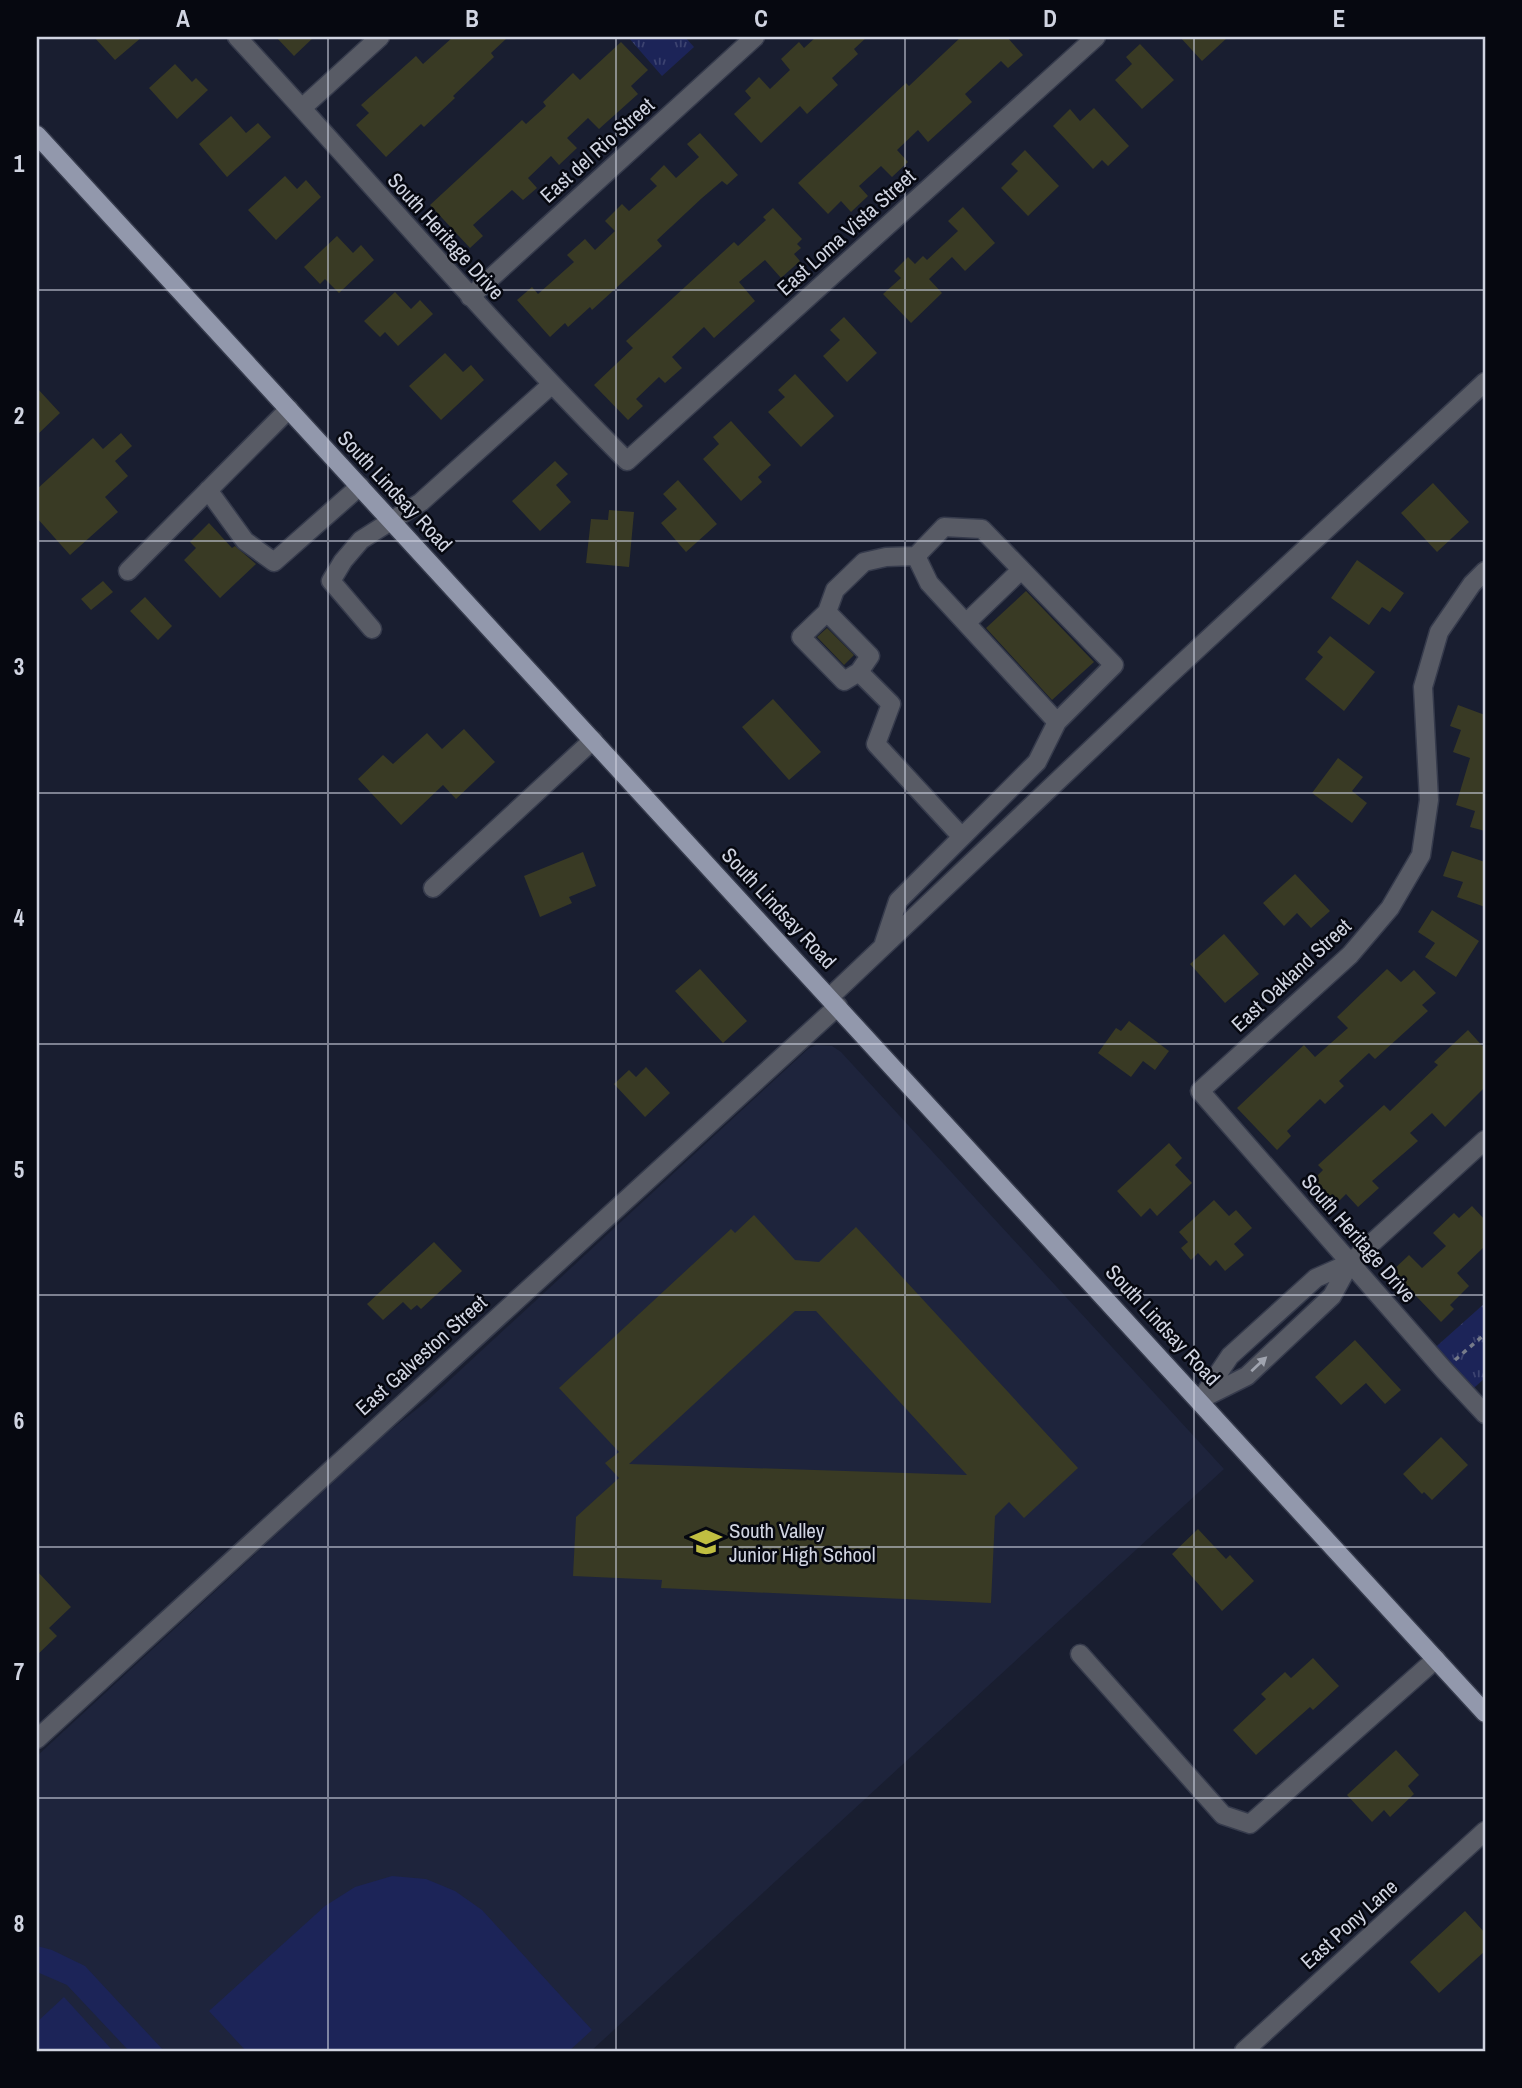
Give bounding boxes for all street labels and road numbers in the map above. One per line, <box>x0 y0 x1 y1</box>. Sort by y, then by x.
street label: East del Rio Street <box>534 91 661 209</box>
street label: East Loma Vista Street <box>771 162 922 302</box>
street label: South Heritage Drive <box>381 166 511 306</box>
street label: South Lindsay Road <box>331 424 459 558</box>
street label: South Lindsay Road <box>715 841 843 975</box>
street label: East Oakland Street <box>1225 912 1357 1038</box>
street label: South Heritage Drive <box>1295 1167 1423 1309</box>
street label: South Lindsay Road <box>1099 1258 1227 1392</box>
street label: East Galveston Street <box>349 1288 493 1422</box>
street label: East Pony Lane <box>1294 1873 1404 1975</box>

